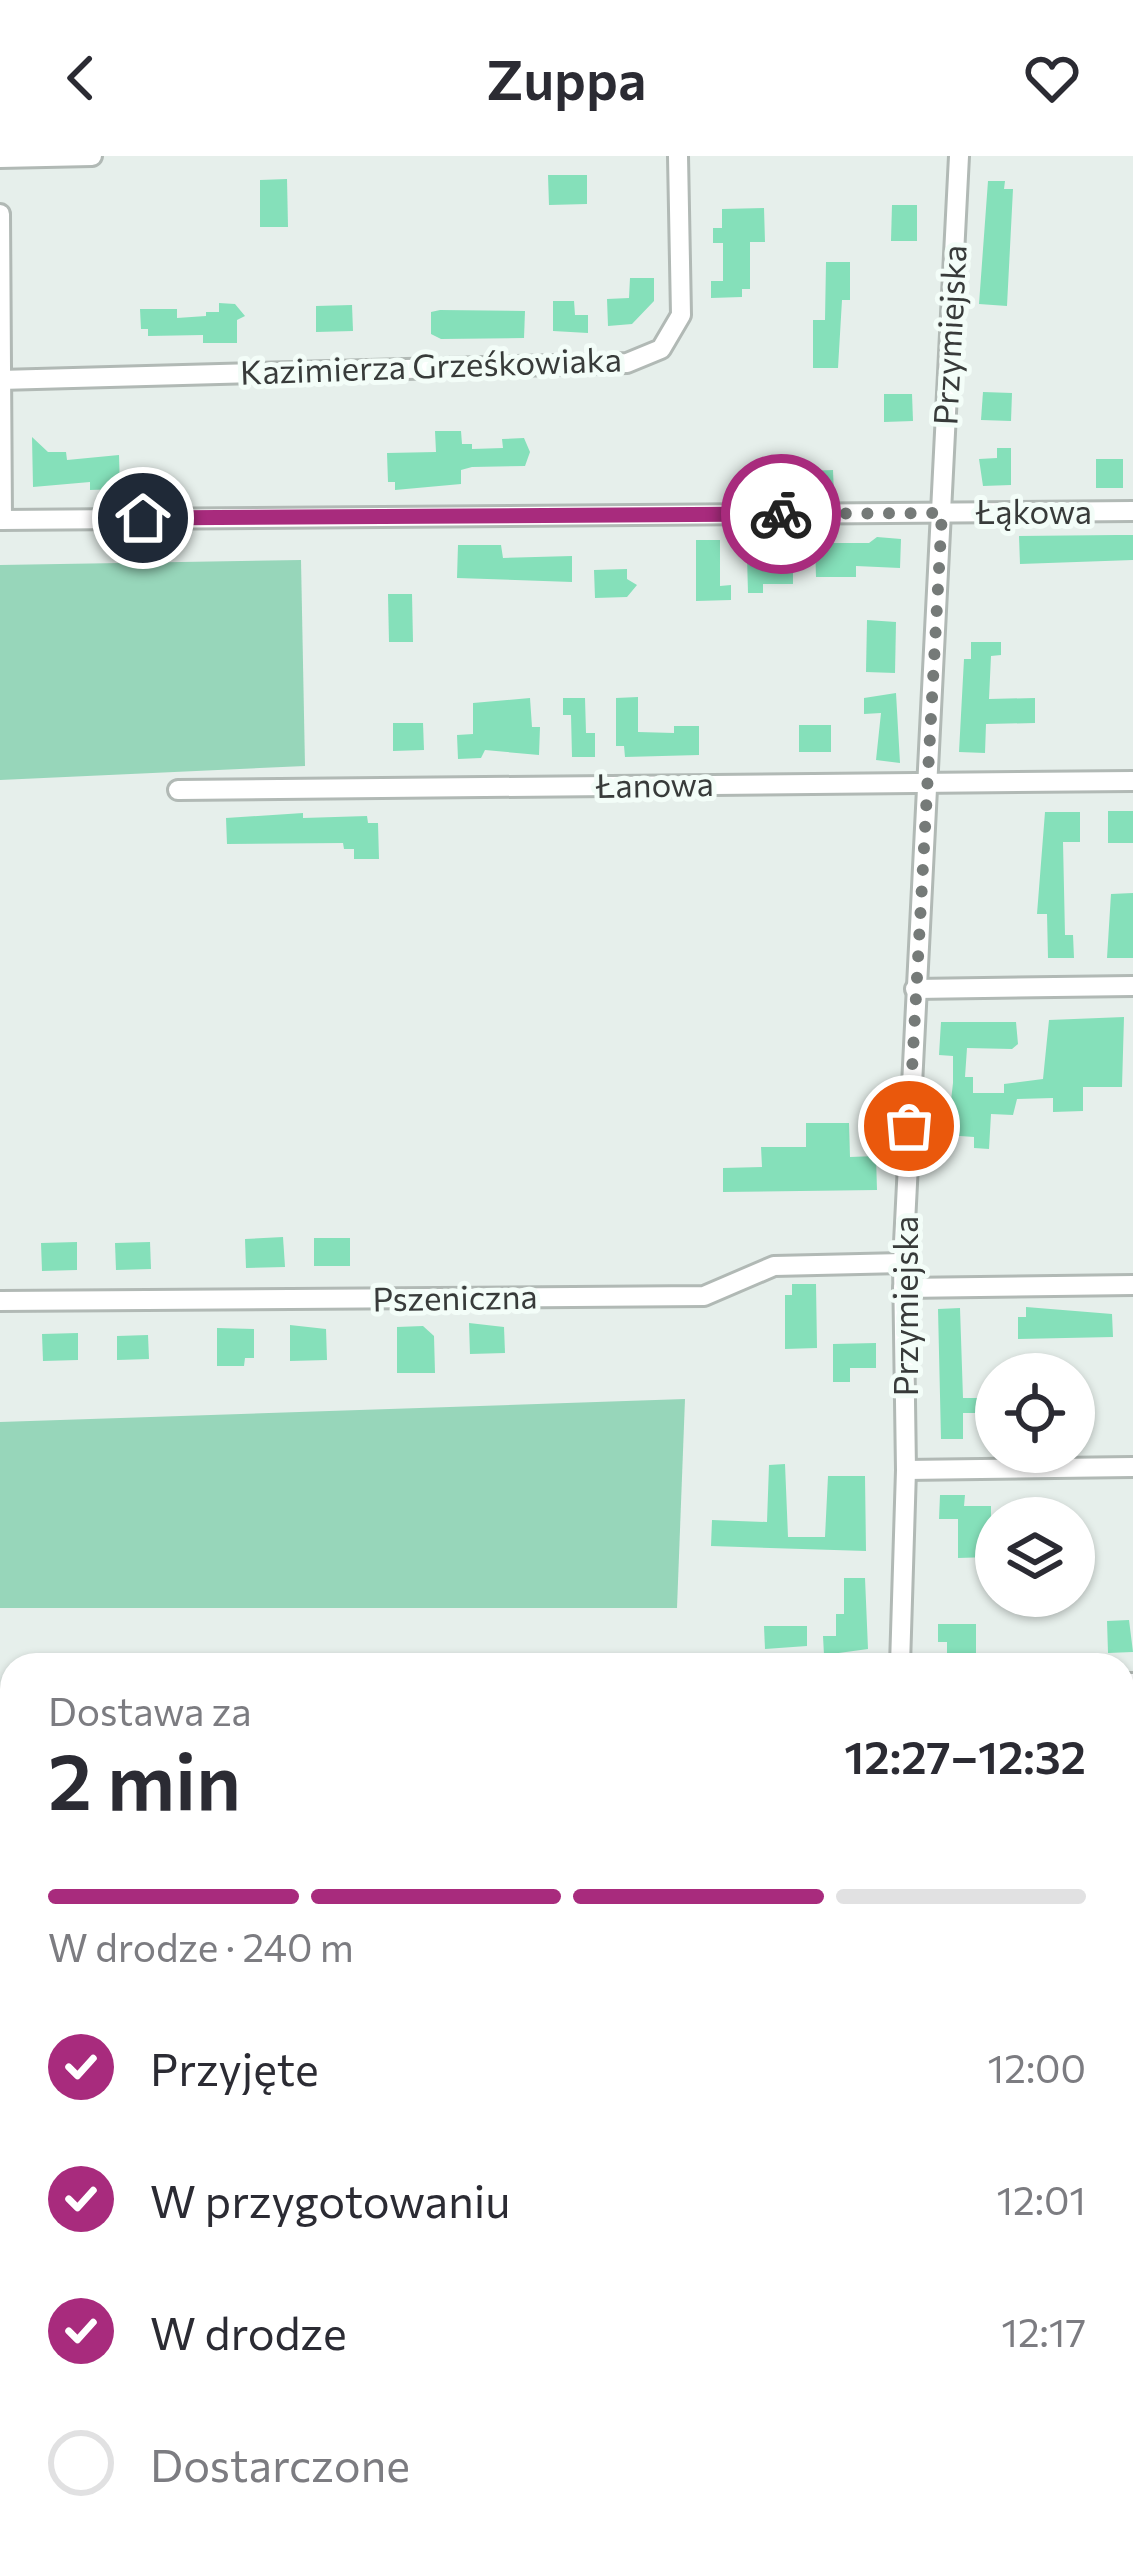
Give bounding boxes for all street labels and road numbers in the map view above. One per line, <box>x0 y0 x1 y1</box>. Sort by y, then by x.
street label: Przymiejska <box>923 244 974 426</box>
street label: Kazimierza Grześkowiaka <box>239 337 622 392</box>
street label: Łąkowa <box>975 490 1092 531</box>
street label: Łanowa <box>595 762 714 805</box>
street label: Przymiejska <box>884 1216 925 1396</box>
street label: Pszeniczna <box>372 1275 538 1318</box>

